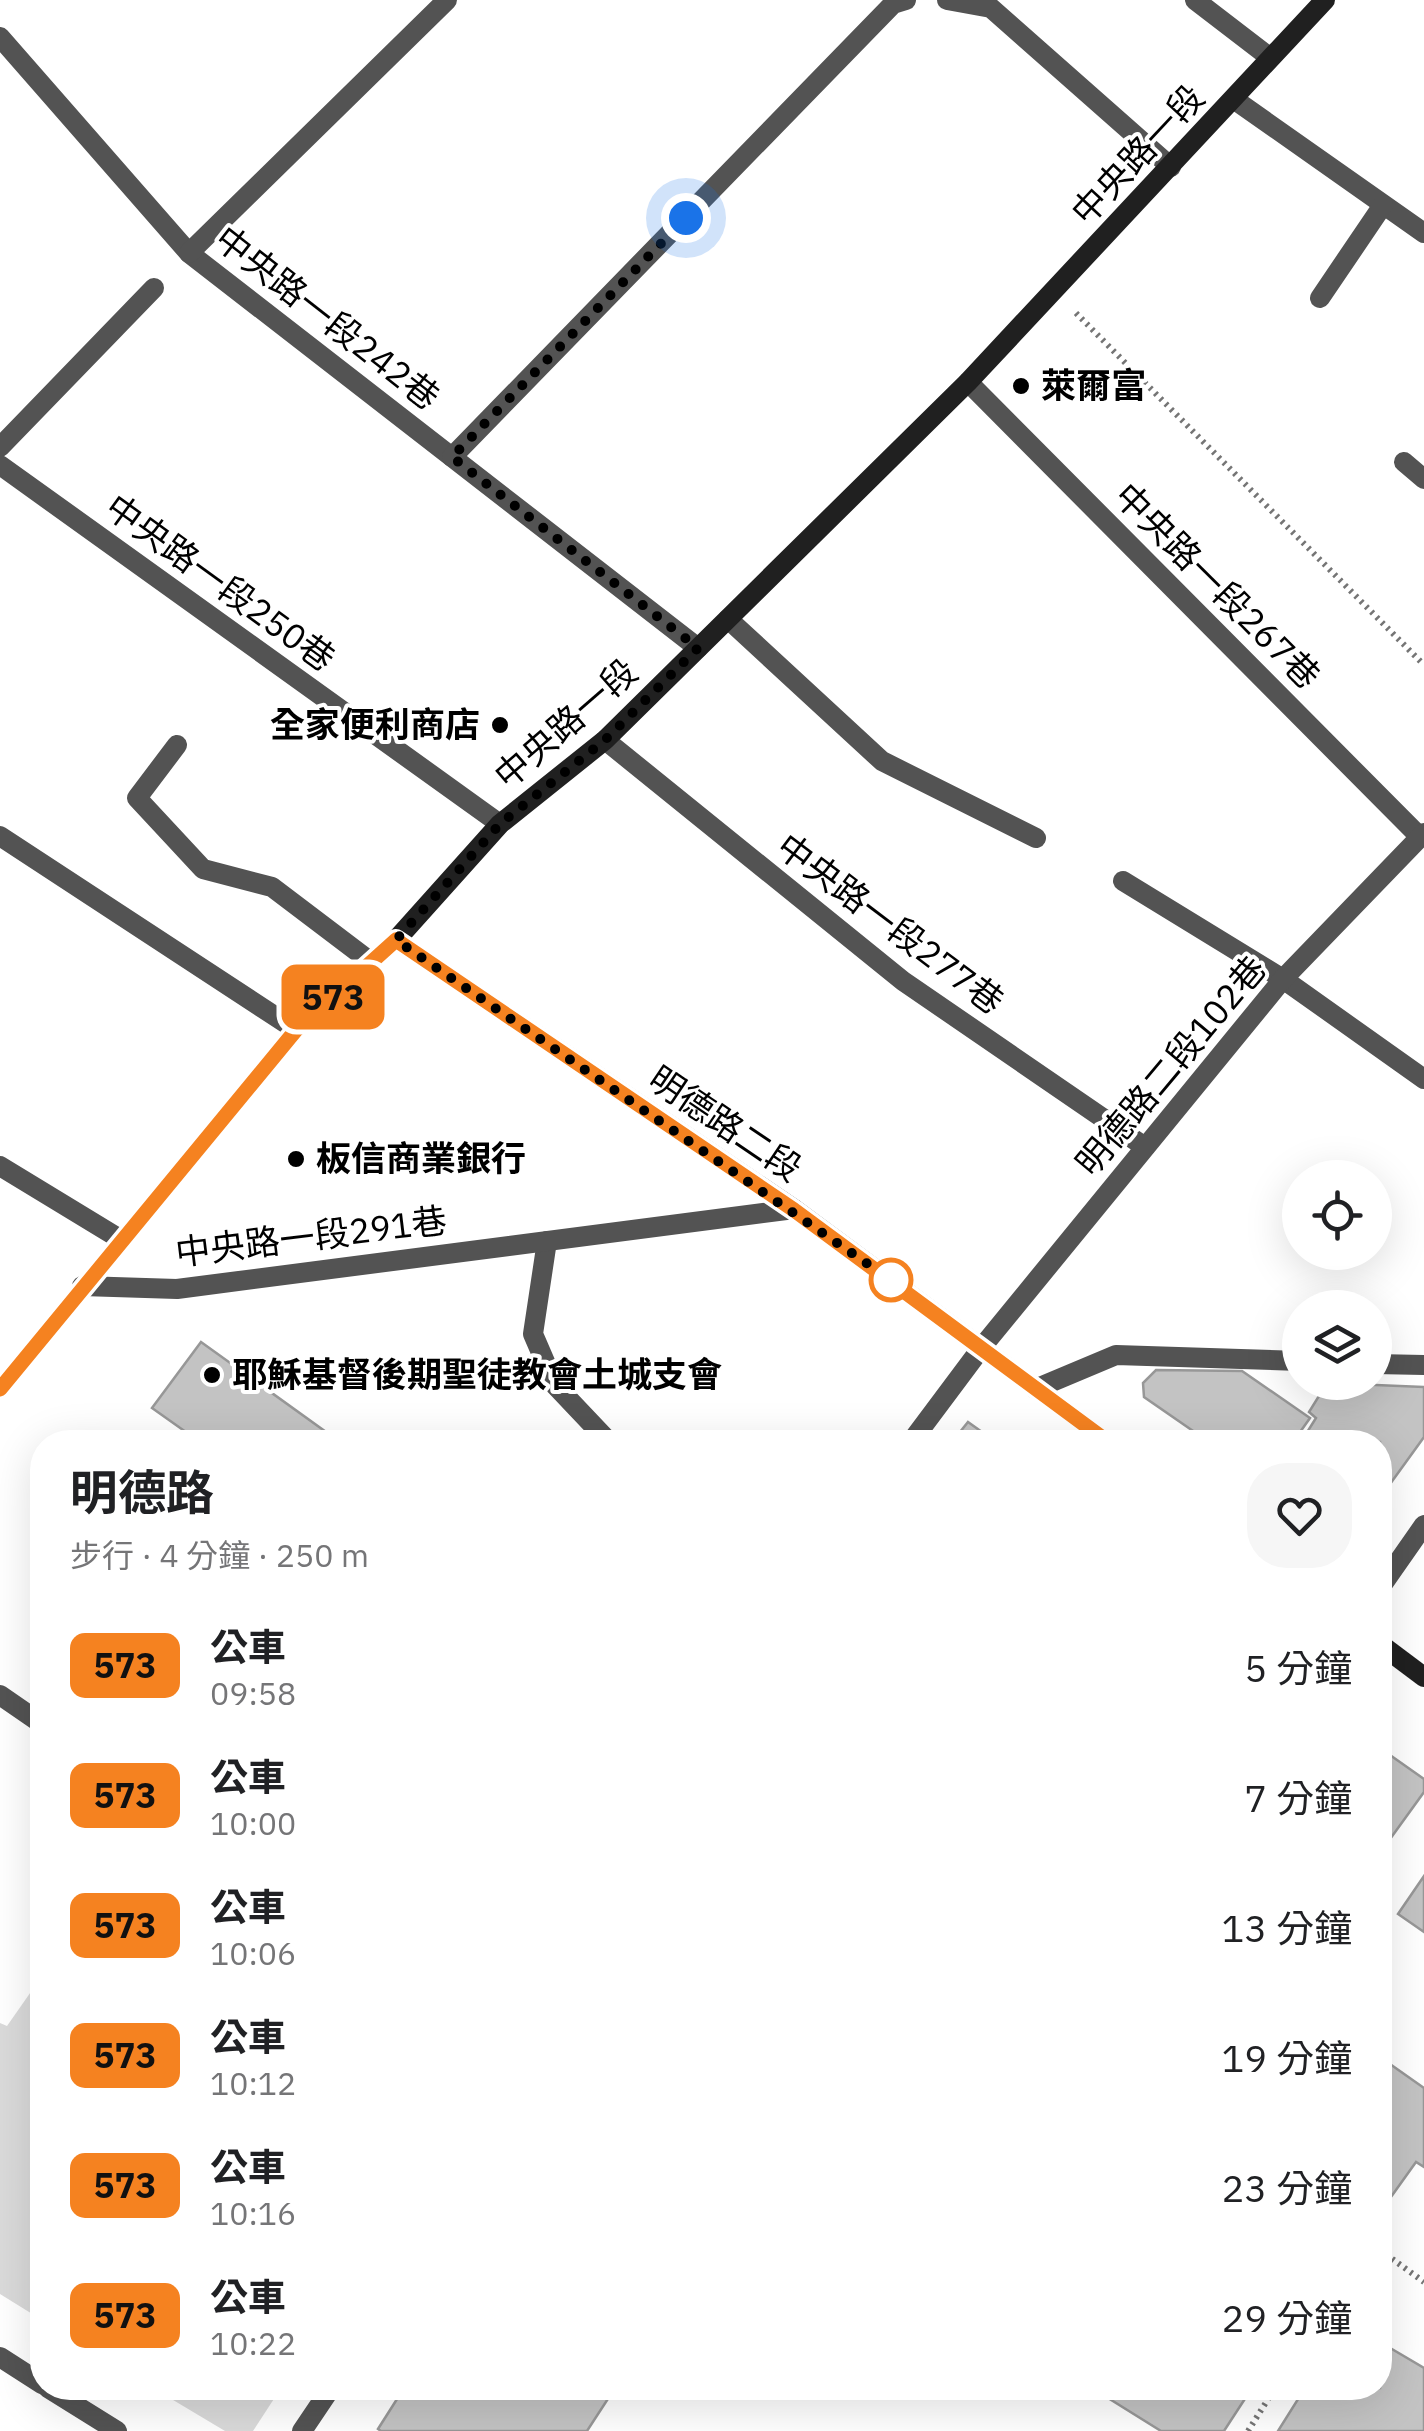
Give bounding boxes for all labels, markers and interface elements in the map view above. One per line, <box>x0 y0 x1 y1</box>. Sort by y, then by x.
street label: 中央路一段 <box>1061 75 1214 234</box>
your location <box>661 193 711 243</box>
street label: 中央路一段242巷 <box>206 215 449 419</box>
place label: 萊爾富 <box>1041 362 1146 408</box>
marker: 萊爾富 <box>1010 375 1032 397</box>
street label: 中央路一段267巷 <box>1105 473 1330 698</box>
street label: 中央路一段250巷 <box>97 483 345 681</box>
street label: 中央路一段 <box>484 648 646 798</box>
place label: 全家便利商店 <box>270 701 480 747</box>
marker: 全家便利商店 <box>489 714 511 736</box>
street label: 中央路一段277巷 <box>768 823 1013 1024</box>
street label: 明德路二段102巷 <box>1065 946 1276 1185</box>
line badge: 573 <box>276 964 390 1030</box>
text: 573 <box>301 974 365 1020</box>
street label: 明德路二段 <box>640 1055 811 1191</box>
place label: 板信商業銀行 <box>316 1135 526 1181</box>
marker: 板信商業銀行 <box>285 1148 307 1170</box>
map controls <box>1282 1160 1392 1400</box>
button: locate <box>1282 1160 1392 1270</box>
street label: 中央路一段291巷 <box>173 1197 449 1275</box>
unlabelled marker <box>870 1259 912 1301</box>
button: layers <box>1282 1290 1392 1400</box>
place label: 耶穌基督後期聖徒教會土城支會 <box>232 1351 722 1397</box>
marker: 耶穌基督後期聖徒教會土城支會 <box>201 1364 223 1386</box>
text: 明德路 <box>70 1461 214 1523</box>
button: heart <box>1247 1463 1352 1568</box>
text: 步行 · 4 分鐘 · 250 m <box>70 1534 369 1576</box>
text: 公車 <box>210 1622 286 1671</box>
text: 573 <box>93 1642 157 1688</box>
text: 5 分鐘 <box>1244 1643 1352 1692</box>
text: 09:58 <box>210 1672 296 1714</box>
text: 公車 <box>210 1752 286 1801</box>
text: 573 <box>93 1772 157 1818</box>
text: 7 分鐘 <box>1244 1773 1352 1822</box>
text: 10:00 <box>210 1802 296 1844</box>
text: 公車 <box>210 1882 286 1931</box>
text: 573 <box>93 1902 157 1948</box>
text: 13 分鐘 <box>1221 1903 1352 1952</box>
text: 10:06 <box>210 1932 296 1974</box>
text: 公車 <box>210 2012 286 2061</box>
text: 573 <box>93 2032 157 2078</box>
text: 19 分鐘 <box>1221 2033 1352 2082</box>
text: 10:12 <box>210 2062 296 2104</box>
text: 公車 <box>210 2142 286 2191</box>
text: 573 <box>93 2162 157 2208</box>
text: 23 分鐘 <box>1221 2163 1352 2212</box>
text: 10:16 <box>210 2192 296 2234</box>
text: 公車 <box>210 2272 286 2321</box>
text: 573 <box>93 2292 157 2338</box>
text: 29 分鐘 <box>1221 2293 1352 2342</box>
text: 10:22 <box>210 2322 296 2364</box>

